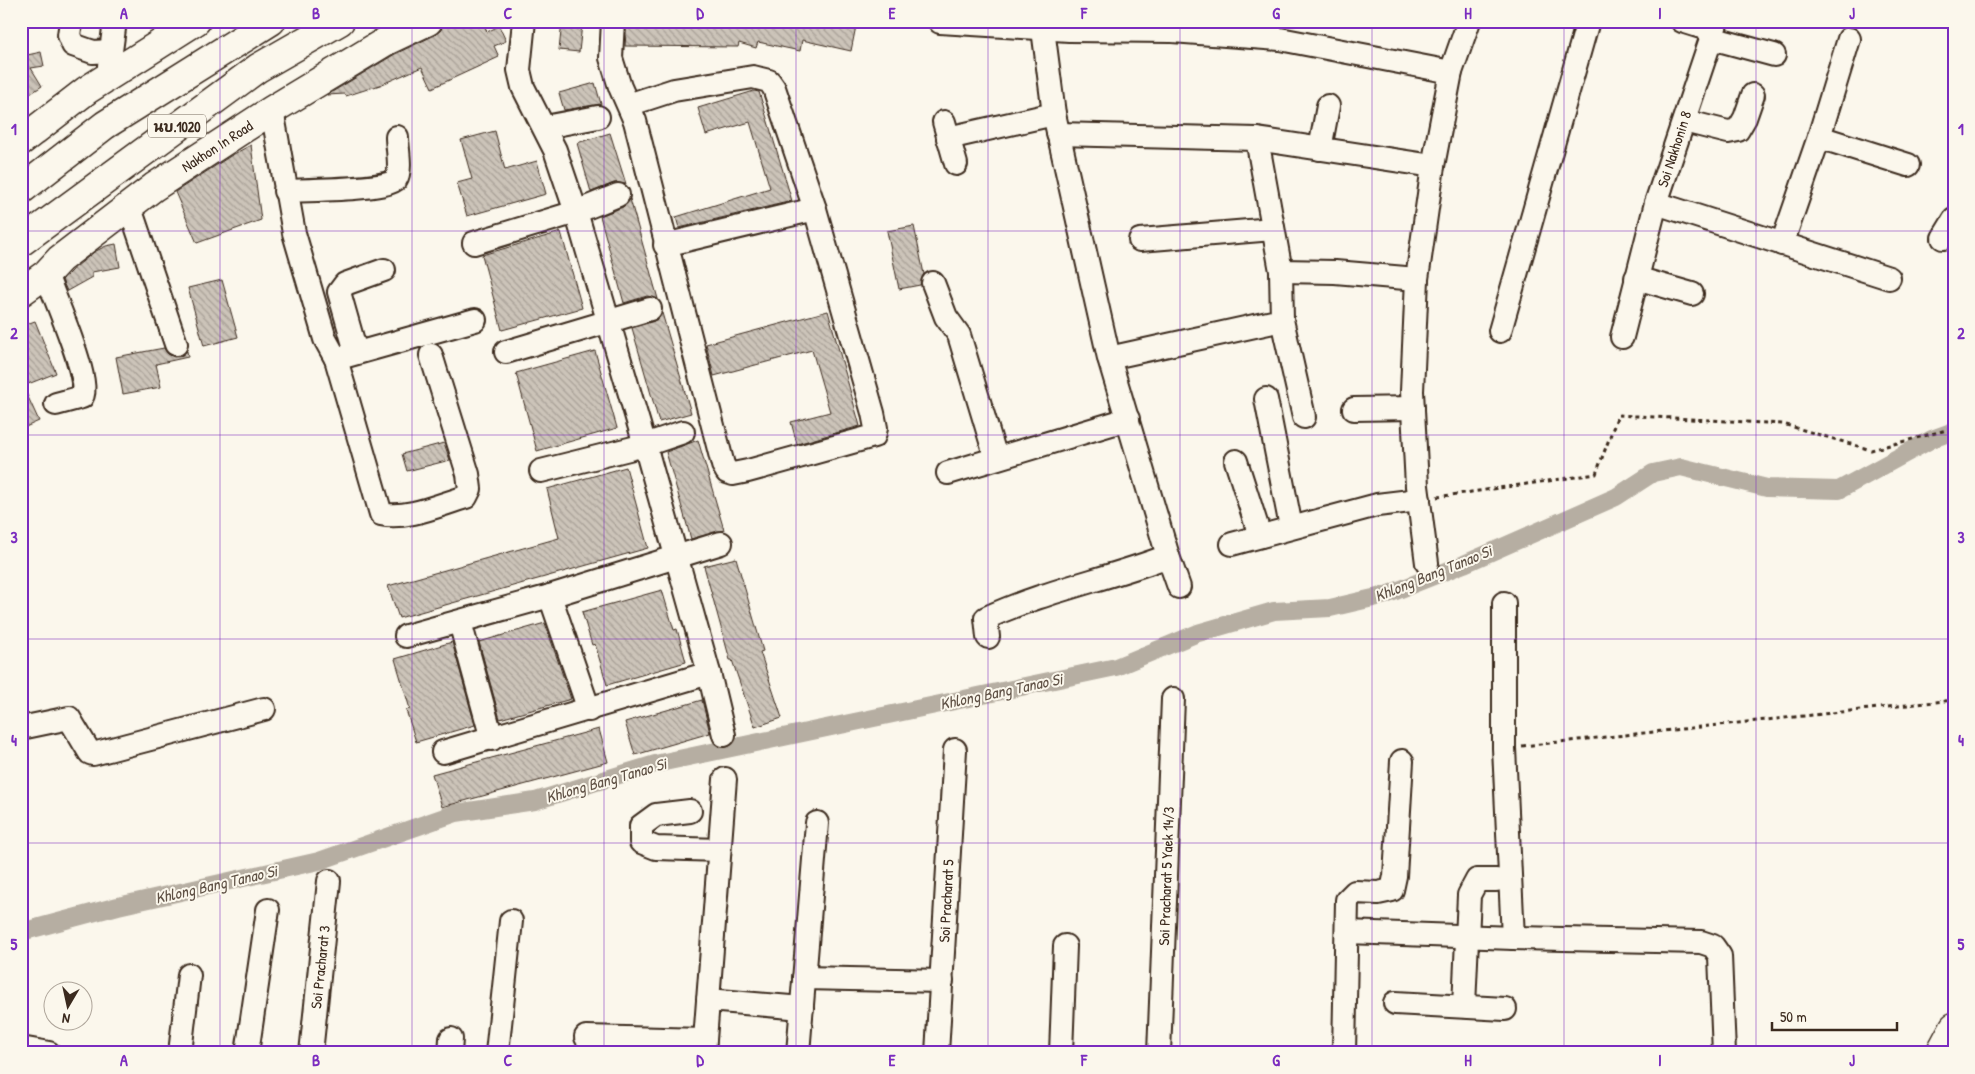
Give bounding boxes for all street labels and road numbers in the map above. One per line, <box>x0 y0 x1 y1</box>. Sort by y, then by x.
street label: Soi Nakhonin 8 <box>1652 108 1696 190</box>
road number: นบ.1020 <box>148 114 206 138</box>
street label: Nakhon In Road <box>177 115 257 177</box>
street label: Soi Pracharat 5 Yaek 14/3 <box>1153 806 1179 946</box>
street label: Soi Pracharat 5 <box>933 858 959 943</box>
street label: Soi Pracharat 3 <box>305 924 335 1010</box>

